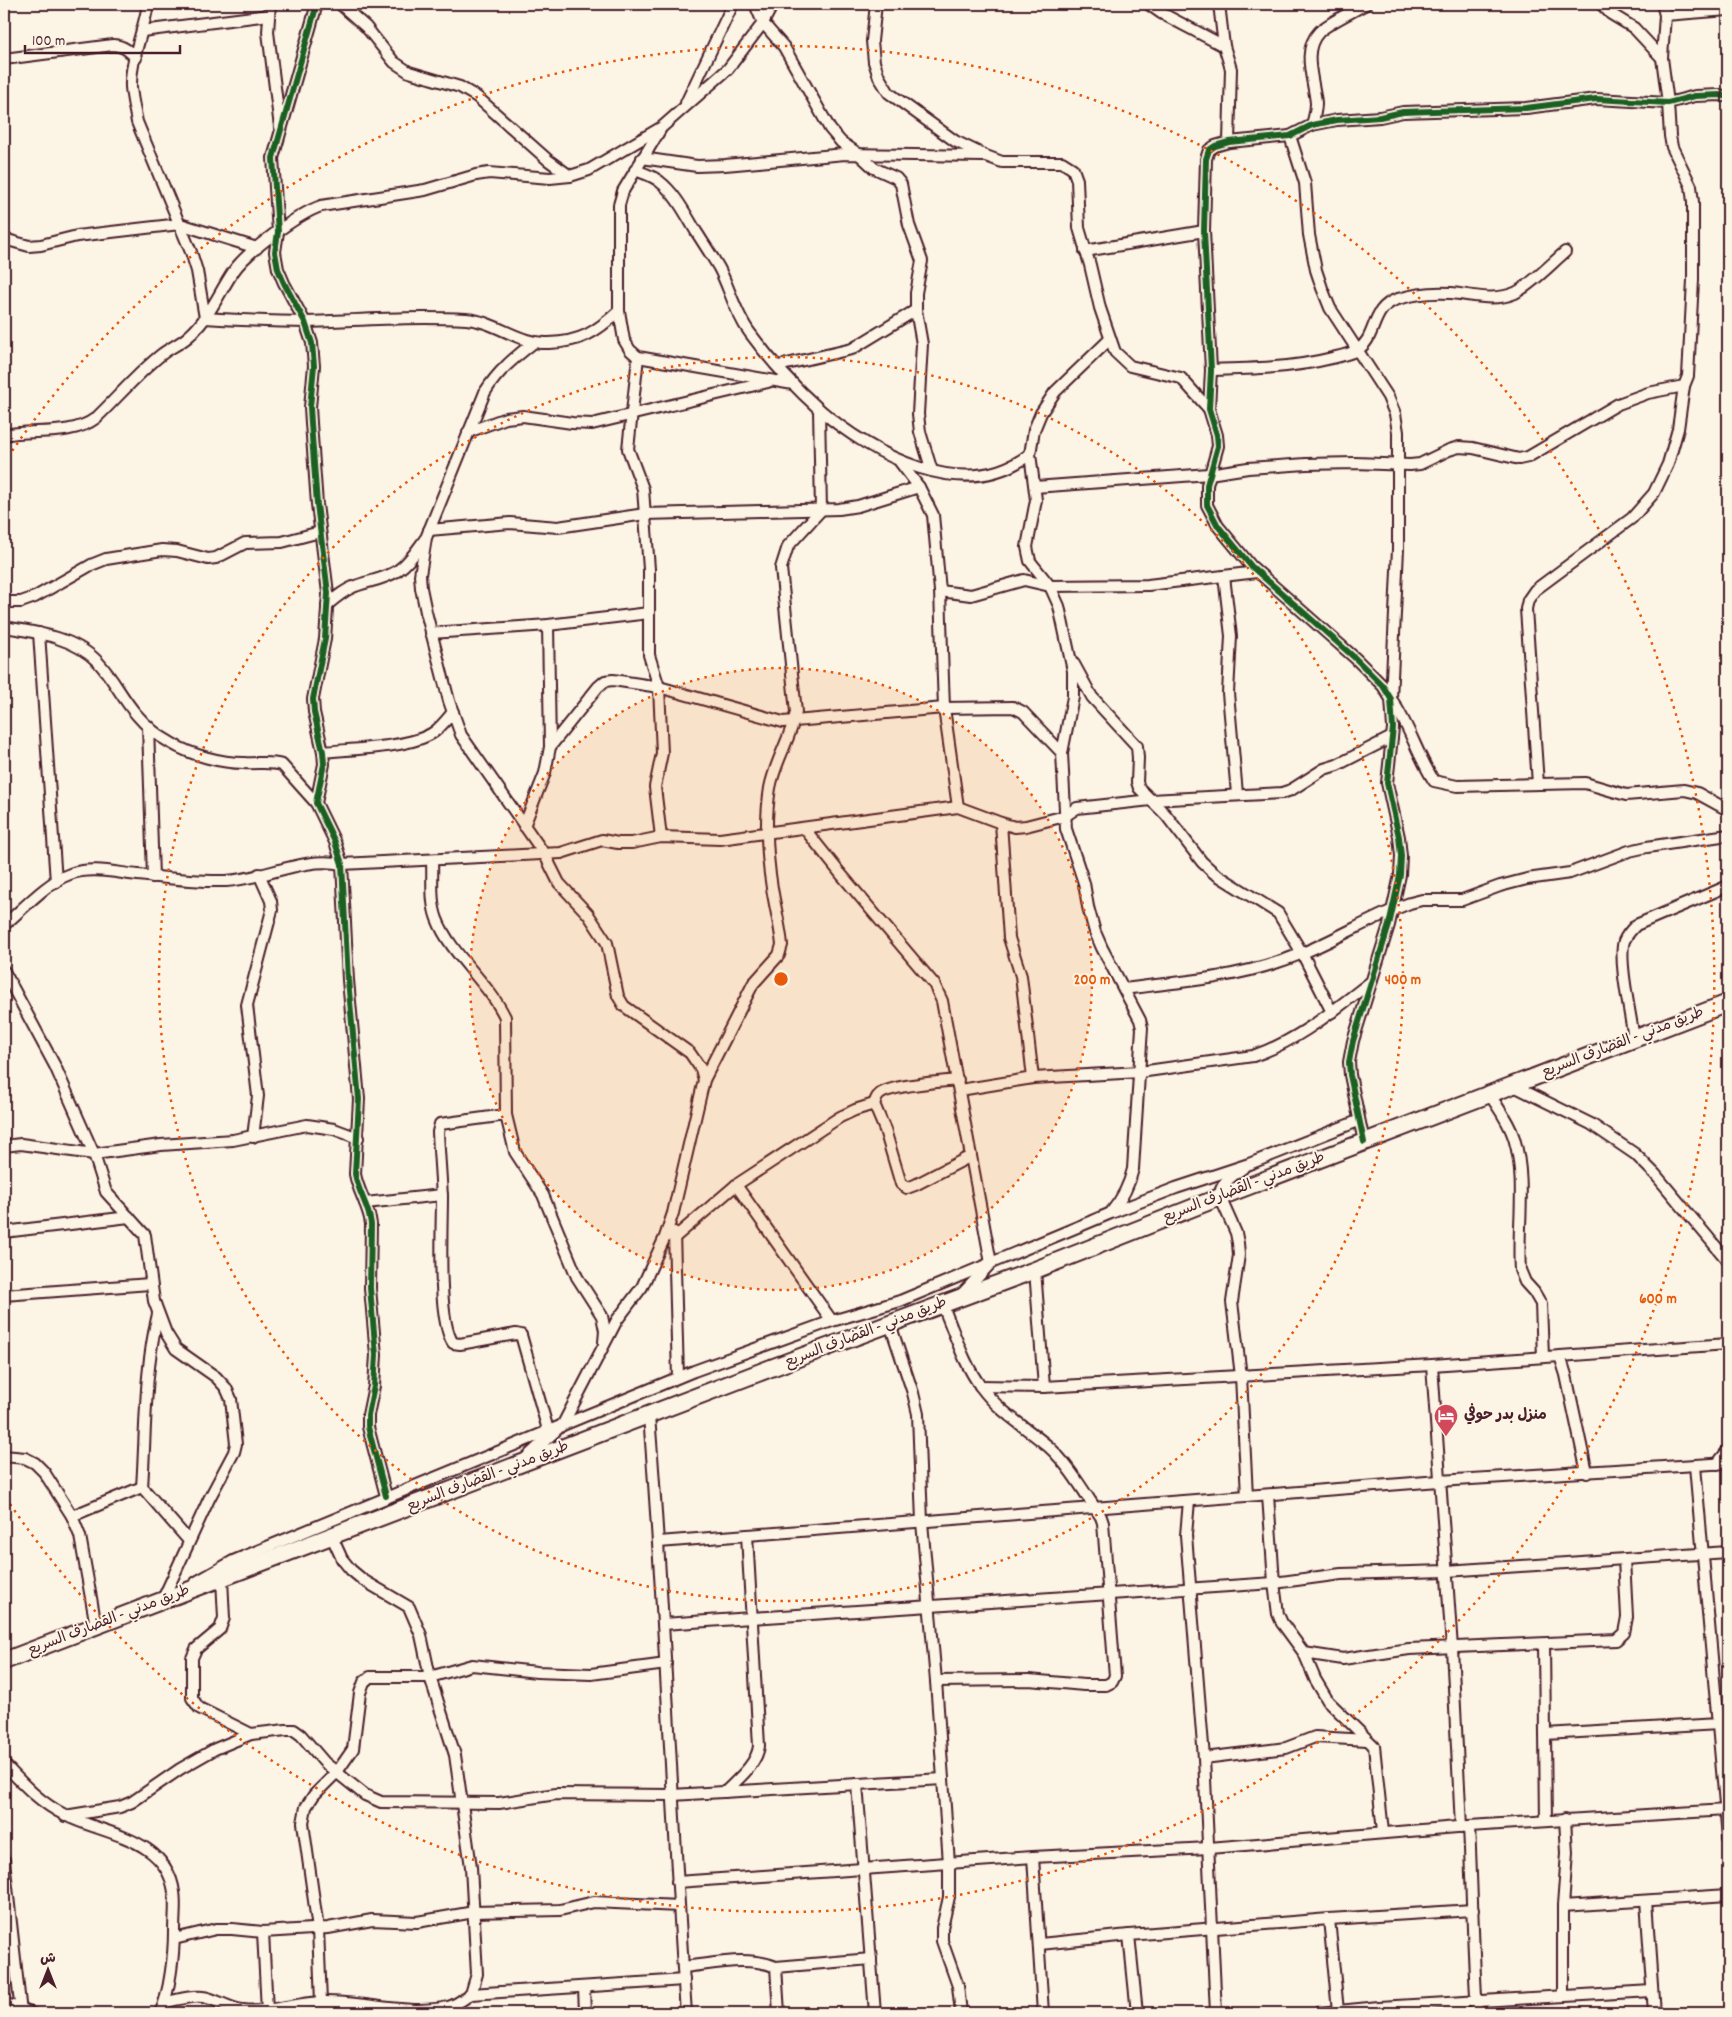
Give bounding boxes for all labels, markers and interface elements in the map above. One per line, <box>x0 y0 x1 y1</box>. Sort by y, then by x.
scale bar <box>25 22 180 54</box>
text: 100 m <box>32 31 65 53</box>
centre of rings <box>772 970 790 988</box>
text: 200 m <box>1074 970 1110 992</box>
text: 400 m <box>1385 970 1421 992</box>
street label: طريق مدني - القضارف السريع <box>1539 1002 1707 1084</box>
street label: طريق مدني - القضارف السريع <box>1160 1147 1328 1229</box>
text: 600 m <box>1639 1289 1677 1311</box>
street label: طريق مدني - القضارف السريع <box>782 1292 950 1374</box>
hotel icon: منزل بدر حوفي <box>1433 1403 1459 1437</box>
place label: منزل بدر حوفي <box>1464 1403 1547 1427</box>
street label: طريق مدني - القضارف السريع <box>404 1436 572 1518</box>
street label: طريق مدني - القضارف السريع <box>25 1580 193 1662</box>
north arrow <box>22 1944 72 1994</box>
text: ش <box>40 1949 56 1969</box>

